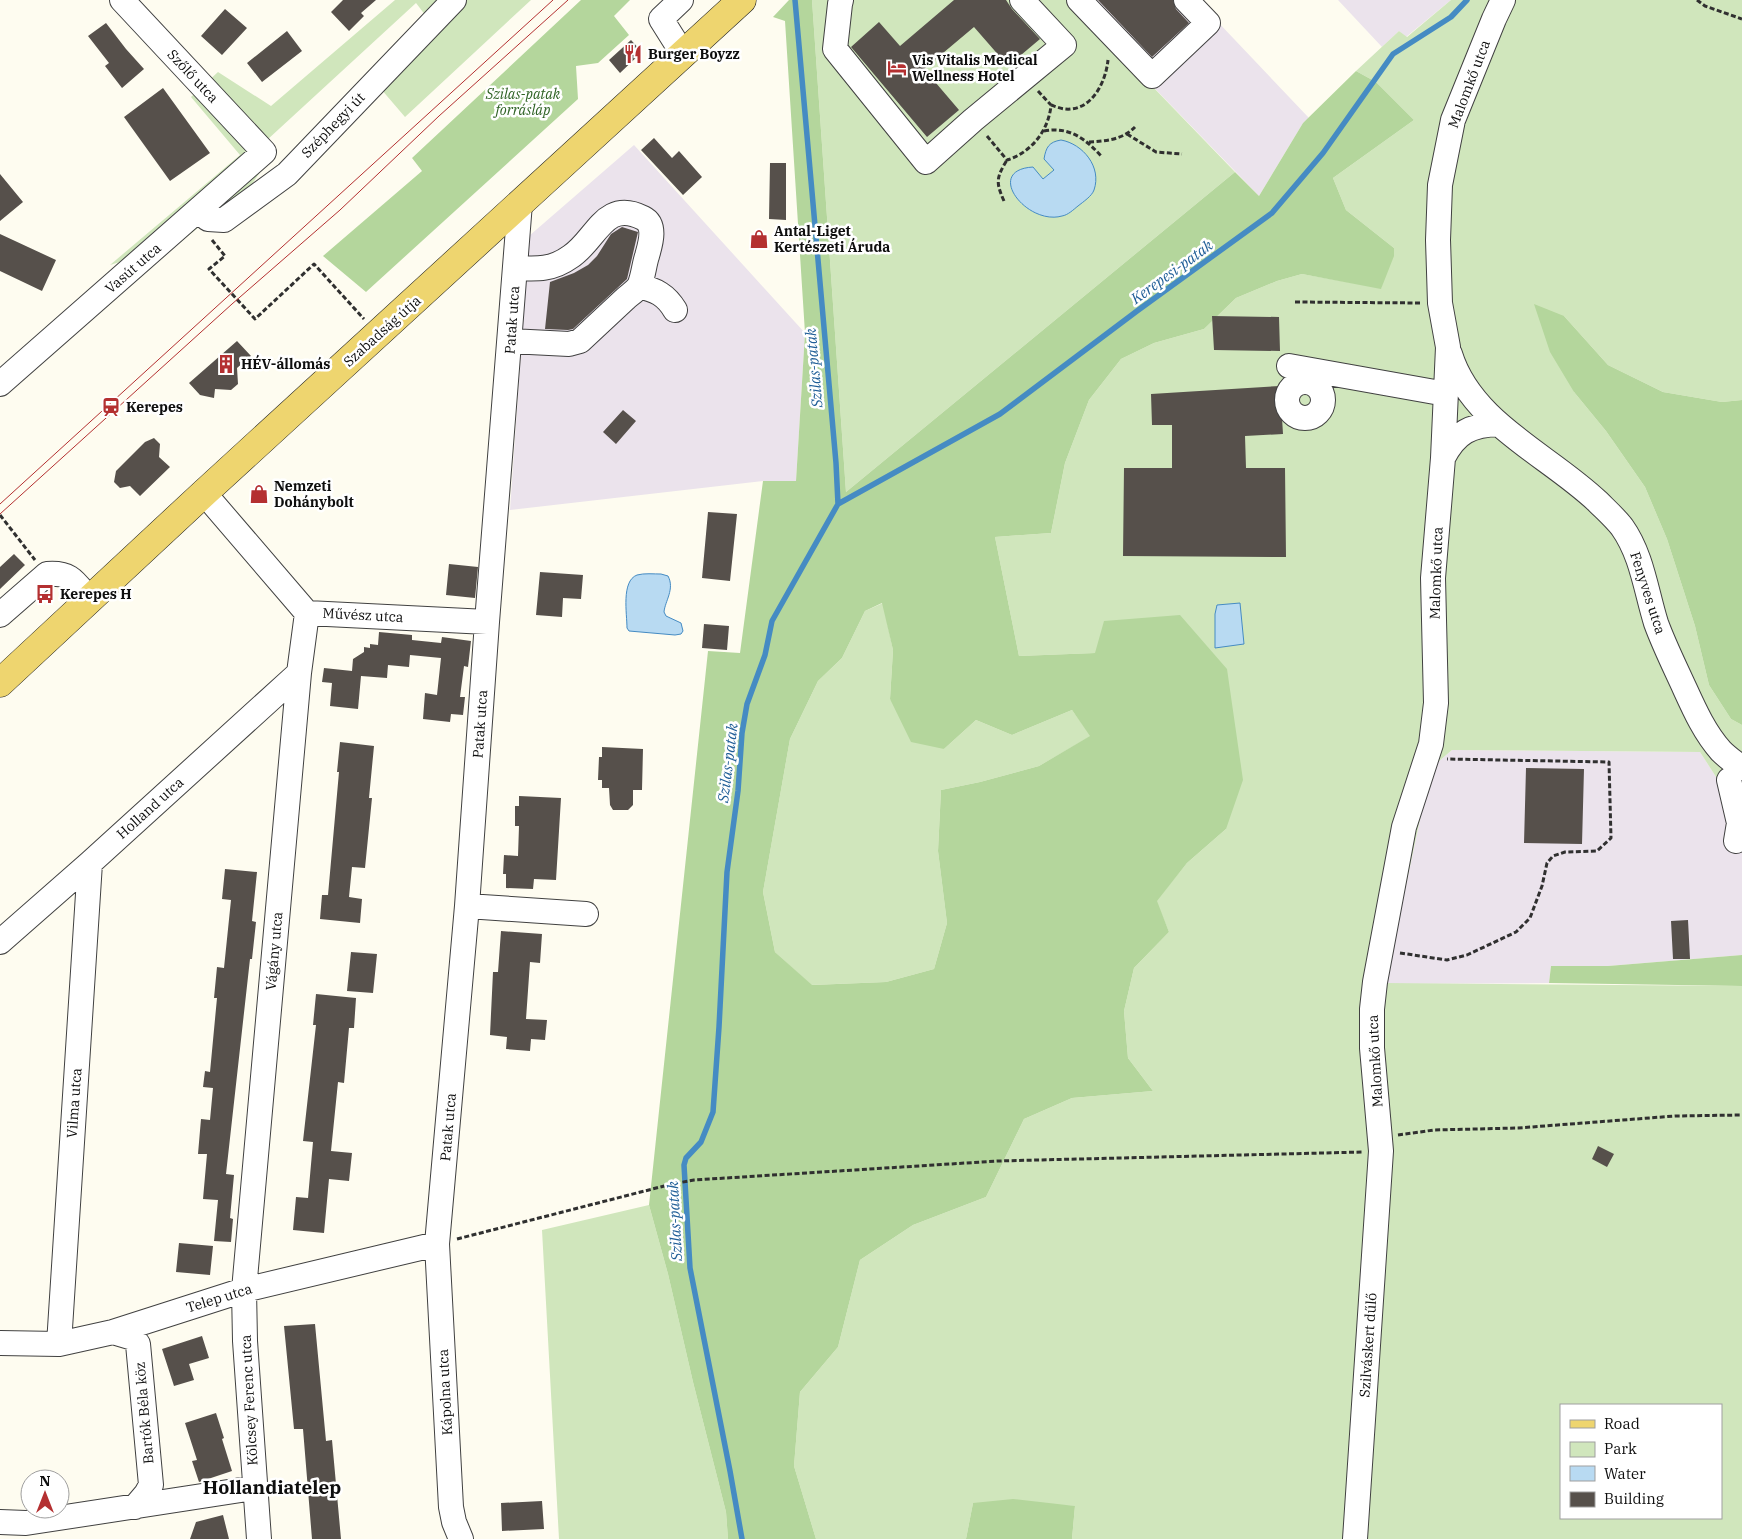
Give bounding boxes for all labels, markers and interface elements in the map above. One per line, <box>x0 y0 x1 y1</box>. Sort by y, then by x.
street label: Malomkő utca <box>1444 37 1494 131</box>
restaurant icon: Burger Boyzz <box>622 43 644 65</box>
street label: Szőlő utca <box>164 45 223 107</box>
place label: Burger Boyzz <box>648 45 740 63</box>
place label: Vis Vitalis Medical Wellness Hotel <box>912 51 1038 85</box>
hotel icon: Vis Vitalis Medical Wellness Hotel <box>886 57 908 79</box>
park label: Szilas-patak forrásláp <box>485 85 561 119</box>
street label: Széphegyi út <box>297 89 369 161</box>
place label: Antal-Liget Kertészeti Áruda <box>774 222 890 256</box>
shop icon: Antal-Liget Kertészeti Áruda <box>748 228 770 250</box>
water label: Kerepesi-patak <box>1126 235 1216 308</box>
street label: Vasút utca <box>101 239 165 297</box>
street label: Patak utca <box>501 285 523 355</box>
street label: Szabadság útja <box>340 291 425 371</box>
water label: Szilas-patak <box>801 327 827 410</box>
building icon: HÉV-állomás <box>215 353 237 375</box>
place label: HÉV-állomás <box>241 354 330 373</box>
station icon: Kerepes <box>100 396 122 418</box>
place label: Kerepes <box>126 398 183 416</box>
place label: Nemzeti Dohánybolt <box>274 477 354 511</box>
shop icon: Nemzeti Dohánybolt <box>248 483 270 505</box>
street label: Malomkő utca <box>1425 526 1447 620</box>
street label: Fenyves utca <box>1626 549 1670 637</box>
bus stop icon: Kerepes H <box>34 583 56 605</box>
place label: Kerepes H <box>60 585 132 603</box>
street label: Művész utca <box>322 604 404 626</box>
street label: Patak utca <box>469 689 491 759</box>
water label: Szilas-patak <box>713 722 742 805</box>
street label: Holland utca <box>113 773 188 843</box>
street label: Vágány utca <box>262 910 286 991</box>
street label: Malomkő utca <box>1364 1014 1386 1108</box>
street label: Vilma utca <box>63 1067 85 1139</box>
street label: Patak utca <box>436 1092 460 1162</box>
water label: Szilas-patak <box>663 1181 686 1262</box>
street label: Telep utca <box>184 1279 254 1317</box>
street label: Szilváskert dűlő <box>1355 1292 1381 1398</box>
street label: Kölcsey Ferenc utca <box>237 1334 261 1466</box>
street label: Kápolna utca <box>434 1348 456 1436</box>
street label: Bartók Béla köz <box>131 1361 157 1465</box>
legend <box>1560 1404 1722 1519</box>
text: Road <box>1604 1414 1640 1433</box>
text: Park <box>1604 1439 1637 1458</box>
text: Water <box>1604 1464 1646 1483</box>
north arrow <box>20 1469 70 1519</box>
text: N <box>39 1472 51 1490</box>
district label: Hollandiatelep <box>203 1475 341 1499</box>
text: Building <box>1604 1489 1664 1508</box>

